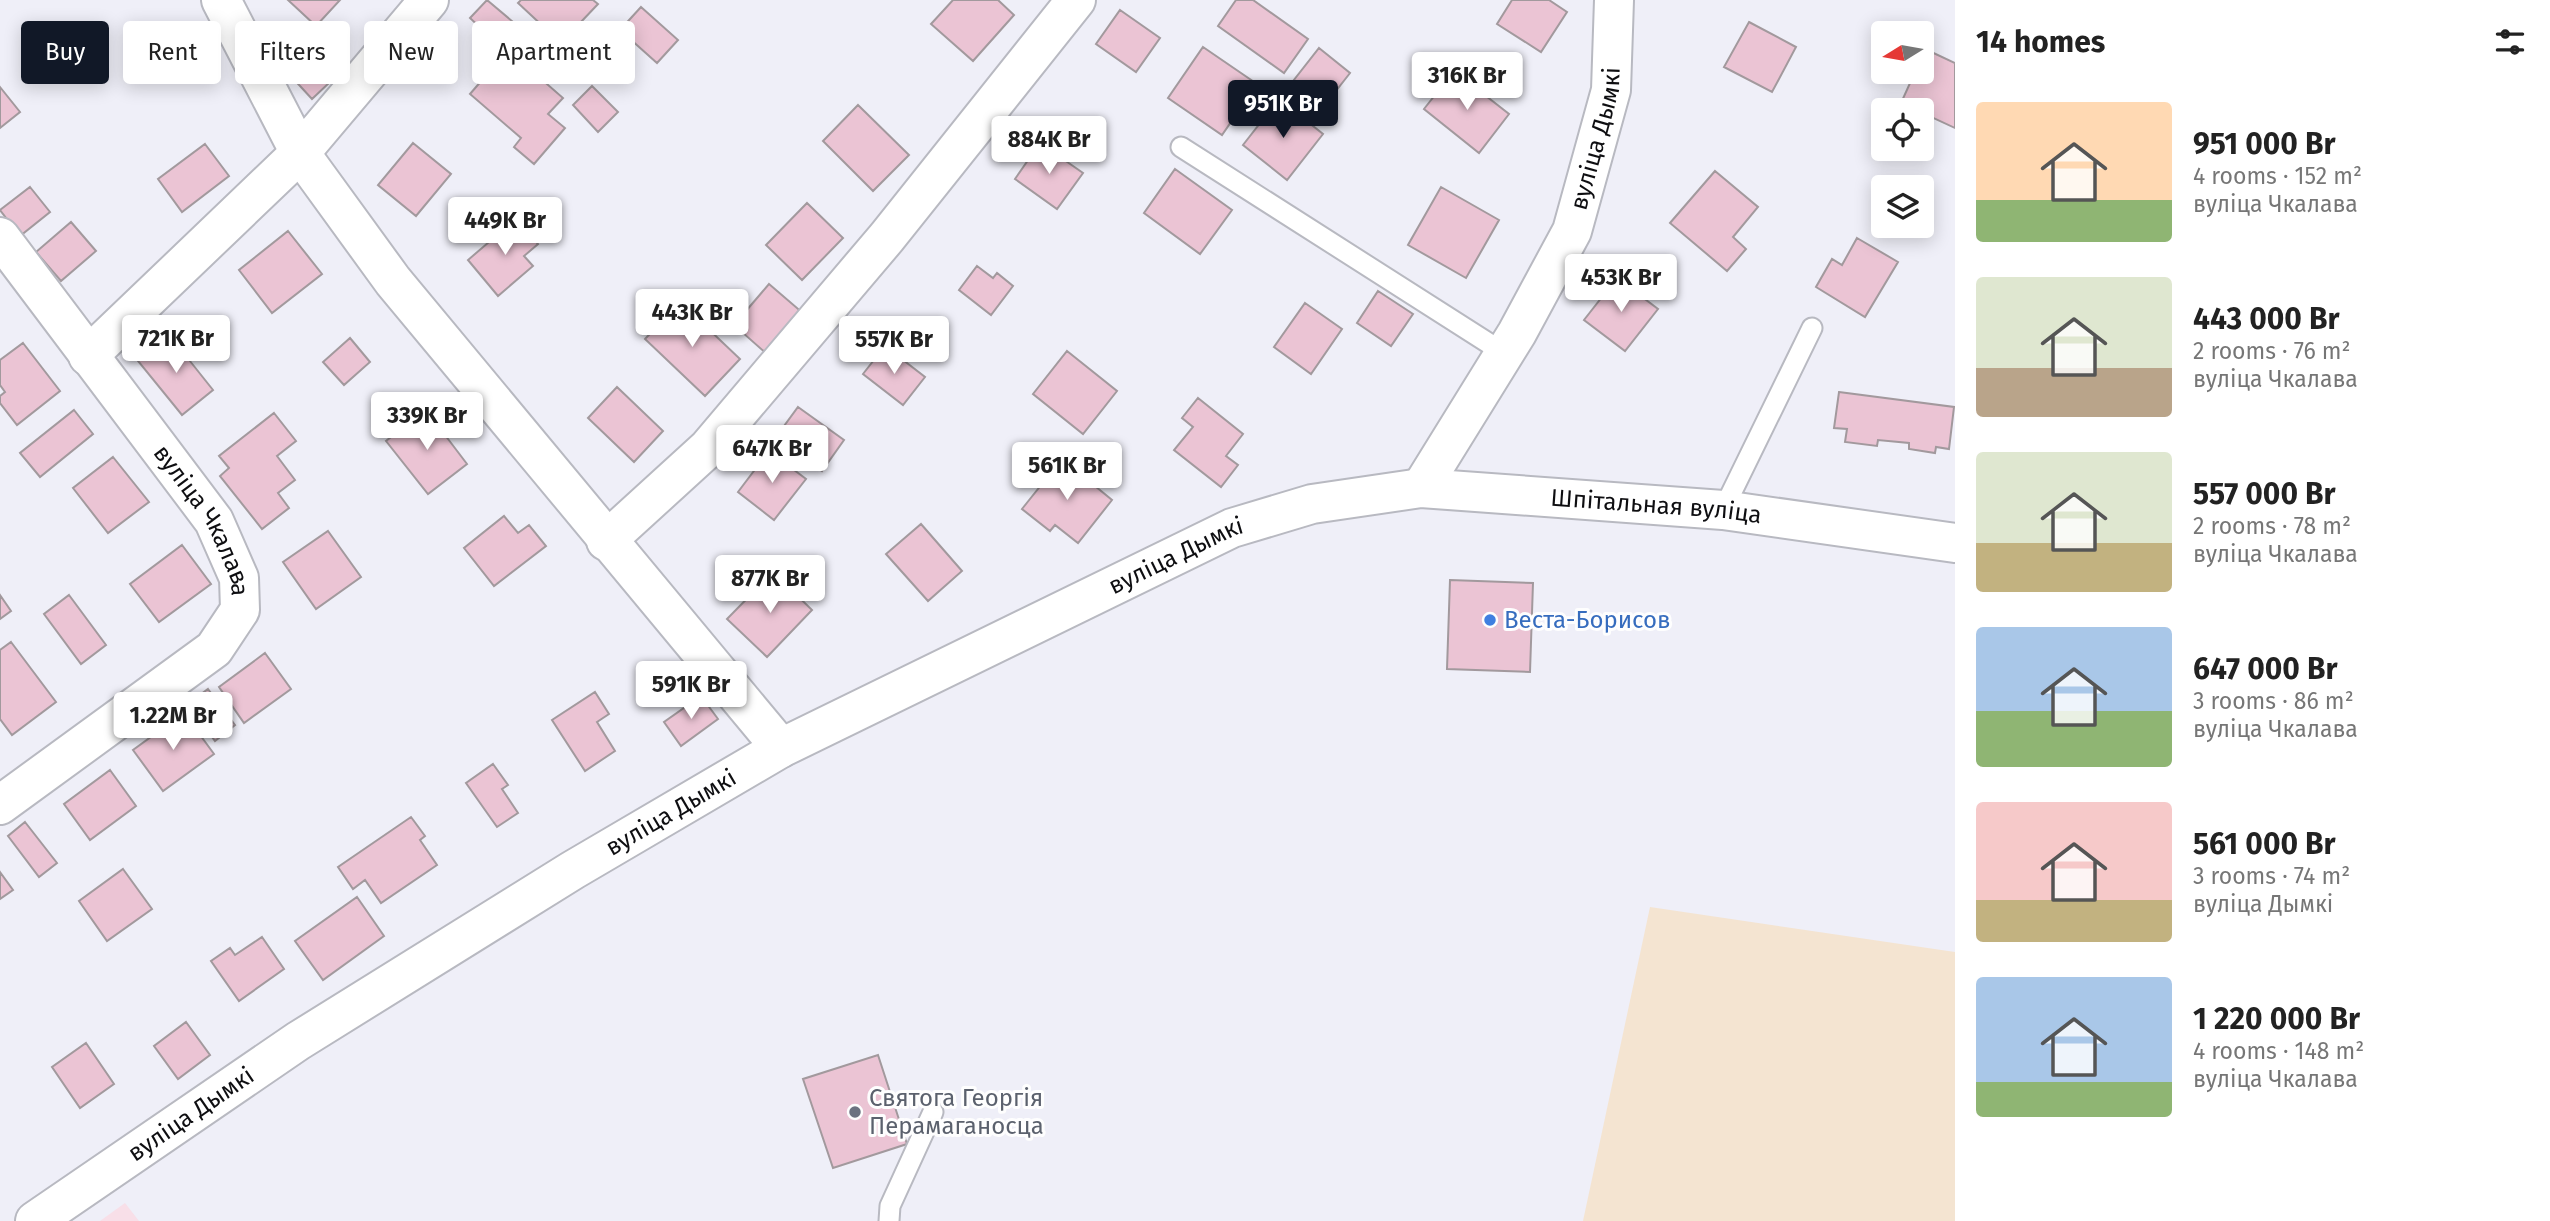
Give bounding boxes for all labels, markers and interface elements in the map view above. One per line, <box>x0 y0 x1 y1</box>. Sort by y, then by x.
chip: Buy <box>21 21 109 84</box>
chip: Rent <box>123 21 221 84</box>
chip: Filters <box>235 21 350 84</box>
chip: New <box>364 21 458 84</box>
chip: Apartment <box>472 21 635 84</box>
north arrow <box>1871 21 1934 84</box>
map controls <box>1871 21 1934 238</box>
icon: filters <box>2491 23 2529 61</box>
text: 14 homes <box>1976 24 2105 60</box>
pin: 316K Br <box>1402 52 1532 112</box>
text: 316K Br <box>1428 61 1506 89</box>
street label: вуліца Дымкі <box>1565 67 1626 213</box>
pin: 951K Br <box>1218 80 1348 140</box>
text: 951K Br <box>1244 89 1322 117</box>
button: locate <box>1871 98 1934 161</box>
pin: 884K Br <box>984 116 1114 176</box>
text: 884K Br <box>1007 125 1091 153</box>
text: 951 000 Br <box>2193 126 2336 162</box>
icon: home <box>2032 130 2116 214</box>
text: 4 rooms · 152 m² <box>2193 162 2362 190</box>
button: layers <box>1871 175 1934 238</box>
text: вуліца Чкалава <box>2193 190 2358 218</box>
pin: 449K Br <box>440 198 570 257</box>
text: 449K Br <box>464 206 546 234</box>
pin: 453K Br <box>1556 254 1686 314</box>
text: 453K Br <box>1581 263 1661 291</box>
pin: 443K Br <box>627 290 757 349</box>
text: 443K Br <box>651 298 733 326</box>
text: 443 000 Br <box>2193 301 2339 337</box>
icon: home <box>2032 305 2116 389</box>
pin: 721K Br <box>111 316 241 375</box>
pin: 557K Br <box>829 316 959 376</box>
text: 721K Br <box>138 324 214 352</box>
text: 557K Br <box>855 325 933 353</box>
text: 2 rooms · 76 m² <box>2193 337 2351 365</box>
text: вуліца Чкалава <box>2193 365 2358 393</box>
pin: 339K Br <box>362 392 492 452</box>
text: 339K Br <box>387 401 467 429</box>
pin: 647K Br <box>707 426 837 485</box>
text: 647K Br <box>732 434 812 462</box>
street label: вуліца Чкалава <box>148 439 254 597</box>
pin: 561K Br <box>1002 442 1132 502</box>
text: 561K Br <box>1028 451 1106 479</box>
text: 557 000 Br <box>2193 476 2336 512</box>
icon: home <box>2032 480 2116 564</box>
street label: Шпітальная вуліца <box>1550 483 1763 529</box>
street label: вуліца Дымкі <box>1104 511 1246 600</box>
text: 2 rooms · 78 m² <box>2193 512 2351 540</box>
text: вуліца Чкалава <box>2193 540 2358 568</box>
pin: 877K Br <box>705 556 835 615</box>
text: 877K Br <box>731 564 809 592</box>
place label: Веста-Борисов <box>1504 606 1671 634</box>
marker: Веста-Борисов <box>1482 612 1498 628</box>
text: 647 000 Br <box>2193 651 2337 687</box>
icon: home <box>2032 655 2116 739</box>
pin: 591K Br <box>626 662 756 721</box>
text: 591K Br <box>652 670 730 698</box>
text: 3 rooms · 86 m² <box>2193 687 2354 715</box>
pin: 1.22M Br <box>101 692 245 752</box>
text: 1.22M Br <box>130 701 216 729</box>
text: вуліца Чкалава <box>2193 715 2358 743</box>
street label: вуліца Дымкі <box>601 763 741 862</box>
text: 561 000 Br <box>2193 826 2336 862</box>
icon: home <box>2032 830 2116 914</box>
text: 3 rooms · 74 m² <box>2193 862 2350 890</box>
text: вуліца Дымкі <box>2193 890 2333 918</box>
text: 1 220 000 Br <box>2193 1001 2360 1037</box>
icon: home <box>2032 1005 2116 1089</box>
text: 4 rooms · 148 m² <box>2193 1037 2364 1065</box>
street label: вуліца Дымкі <box>123 1061 259 1167</box>
text: вуліца Чкалава <box>2193 1065 2358 1093</box>
place label: Святога Георгія Перамаганосца <box>869 1084 1044 1140</box>
marker: Святога Георгія Перамаганосца <box>847 1104 863 1120</box>

